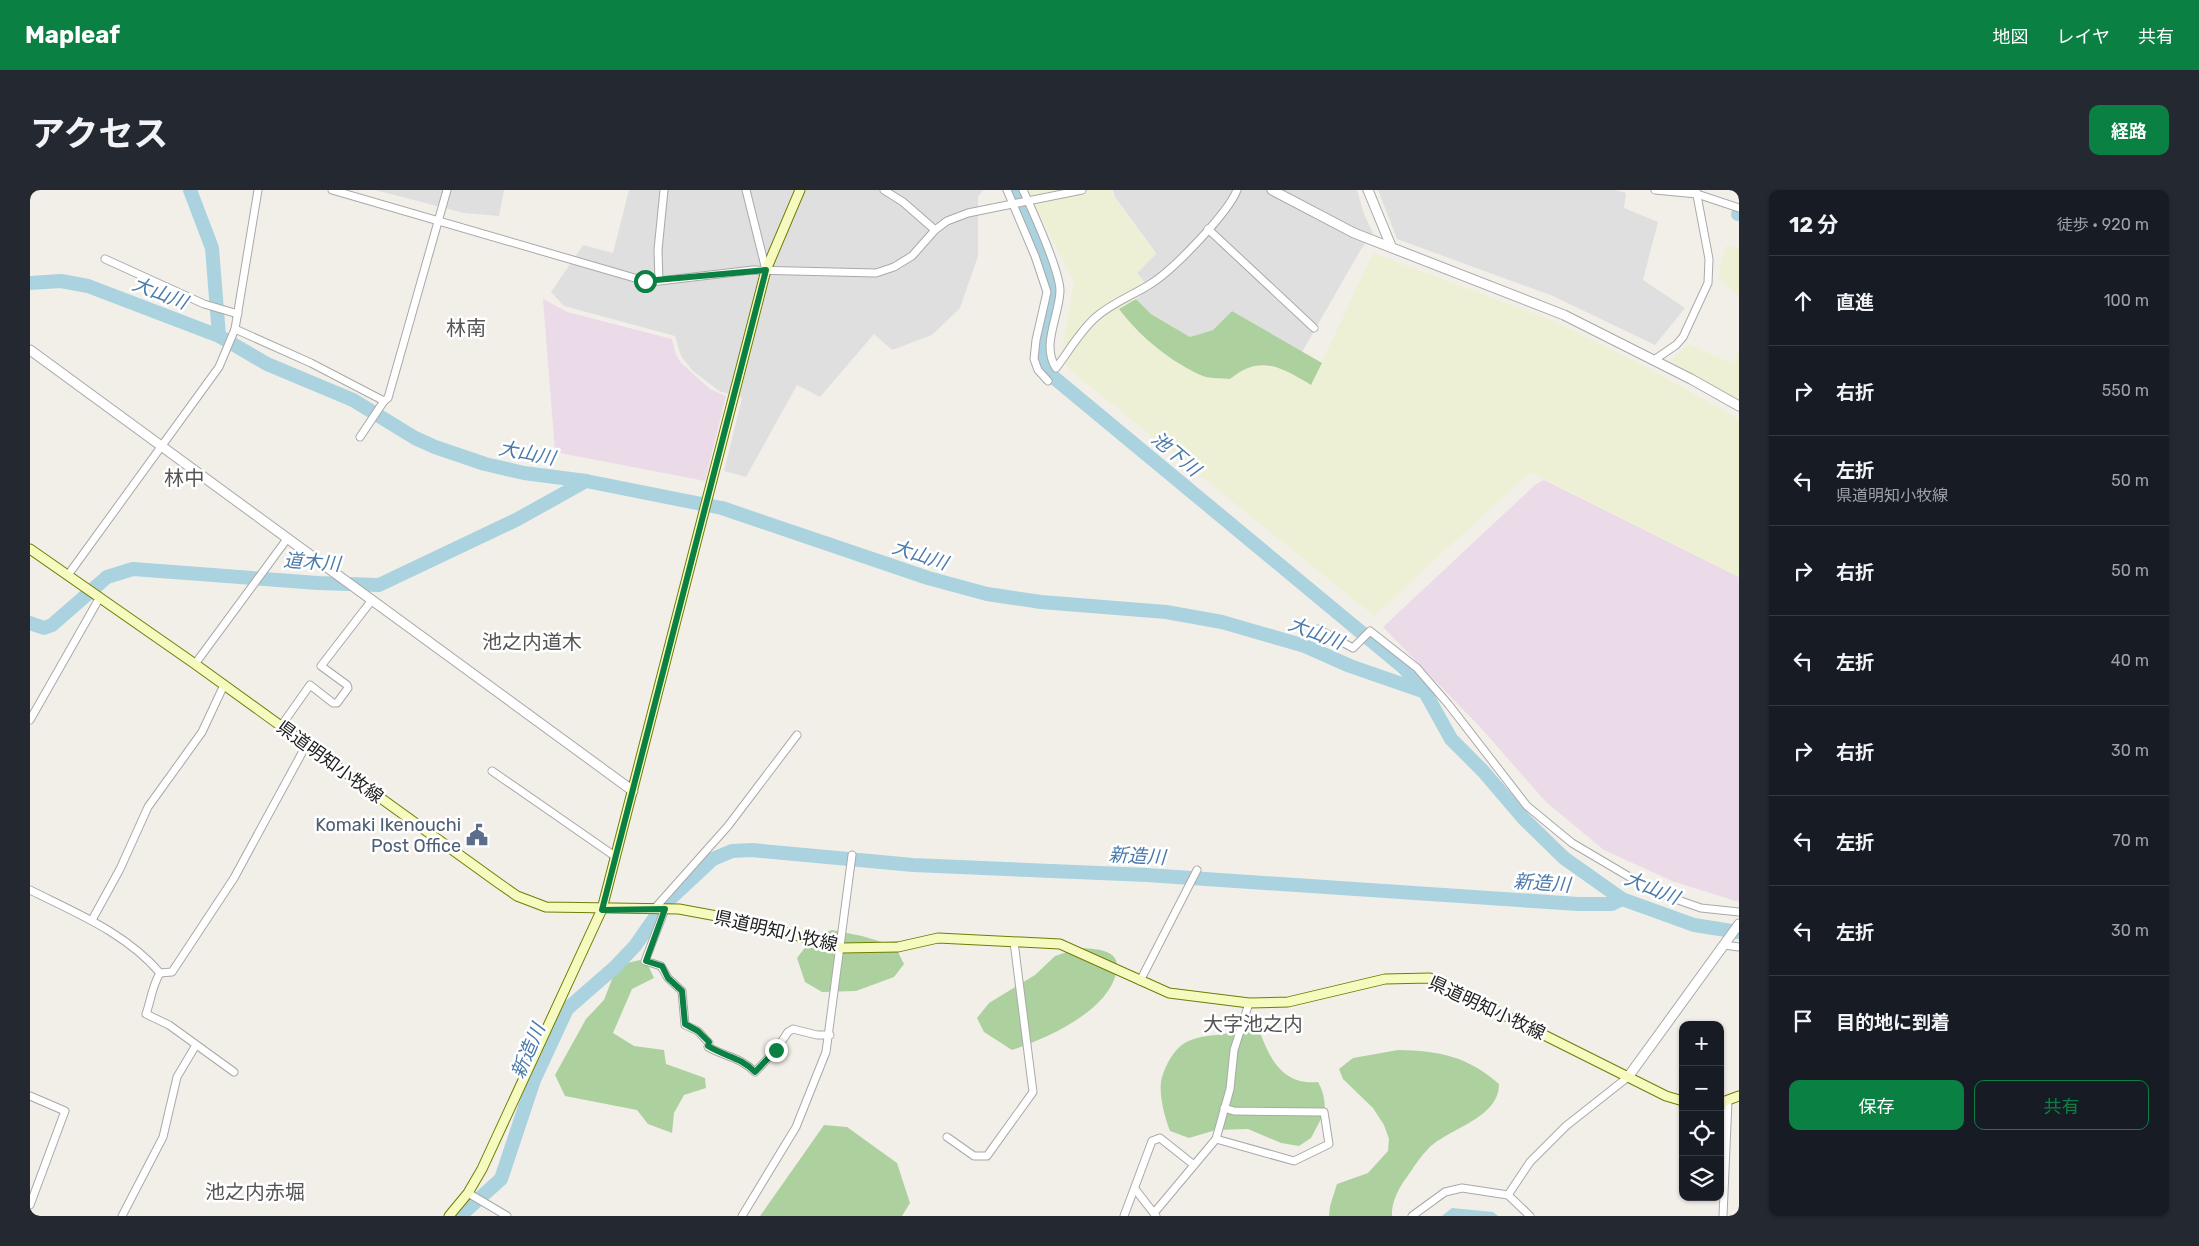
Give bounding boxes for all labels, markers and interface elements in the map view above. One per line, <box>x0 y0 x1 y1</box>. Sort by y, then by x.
text: Mapleaf <box>25 21 120 49</box>
text: 地図 <box>1993 26 2029 48</box>
text: レイヤ <box>2057 26 2110 48</box>
text: 共有 <box>2138 26 2174 48</box>
button: 経路 <box>2089 105 2169 155</box>
text: アクセス <box>30 113 168 155</box>
text: 12 分 <box>1789 212 1839 237</box>
text: 徒歩 · 920 m <box>2057 215 2149 234</box>
route start <box>634 270 657 293</box>
water label: 大山川 <box>129 272 193 315</box>
icon: ahead <box>1789 287 1817 315</box>
text: 直進 <box>1836 291 1874 314</box>
text: 100 m <box>2104 291 2149 310</box>
district label: 林南 <box>446 316 486 340</box>
icon: right <box>1789 377 1817 405</box>
text: 右折 <box>1836 381 1874 404</box>
text: 550 m <box>2102 381 2149 400</box>
water label: 池下川 <box>1147 427 1207 482</box>
water label: 大山川 <box>497 436 559 470</box>
text: 左折 <box>1836 459 1874 482</box>
district label: 林中 <box>164 466 204 490</box>
icon: left <box>1789 467 1817 495</box>
text: 50 m <box>2111 471 2149 490</box>
text: 県道明知小牧線 <box>1836 486 1948 505</box>
water label: 大山川 <box>889 535 953 575</box>
water label: 道木川 <box>283 549 343 576</box>
icon: right <box>1789 557 1817 585</box>
text: 右折 <box>1836 561 1874 584</box>
text: 50 m <box>2111 561 2149 580</box>
water label: 大山川 <box>1285 612 1349 655</box>
district label: 池之内道木 <box>482 630 582 654</box>
icon: left <box>1789 647 1817 675</box>
text: 左折 <box>1836 651 1874 674</box>
text: 40 m <box>2111 651 2149 670</box>
street label: 県道明知小牧線 <box>273 716 387 808</box>
icon: right <box>1789 737 1817 765</box>
text: 右折 <box>1836 741 1874 764</box>
text: 30 m <box>2111 741 2149 760</box>
place label: Komaki Ikenouchi Post Office <box>315 814 461 857</box>
public building icon: Komaki Ikenouchi Post Office <box>464 822 490 848</box>
icon: left <box>1789 827 1817 855</box>
text: 左折 <box>1836 831 1874 854</box>
text: 70 m <box>2112 831 2149 850</box>
water label: 新造川 <box>1108 843 1168 869</box>
water label: 大山川 <box>1621 867 1685 910</box>
water label: 新造川 <box>1513 870 1573 897</box>
street label: 県道明知小牧線 <box>712 906 840 956</box>
icon: left <box>1789 917 1817 945</box>
text: 左折 <box>1836 921 1874 944</box>
text: 30 m <box>2111 921 2149 940</box>
street label: 県道明知小牧線 <box>1425 971 1549 1045</box>
icon: arrive <box>1789 1007 1817 1035</box>
text: 目的地に到着 <box>1836 1011 1950 1034</box>
district label: 大字池之内 <box>1203 1012 1303 1036</box>
water label: 新造川 <box>506 1018 551 1082</box>
map controls <box>1679 1021 1724 1201</box>
button: + <box>1679 1021 1724 1066</box>
route end <box>765 1039 788 1062</box>
button: − <box>1679 1066 1724 1111</box>
button: 保存 <box>1789 1080 1964 1130</box>
button: 共有 <box>1974 1080 2149 1130</box>
button: locate <box>1679 1111 1724 1156</box>
button: layers <box>1679 1156 1724 1201</box>
district label: 池之内赤堀 <box>205 1180 305 1204</box>

